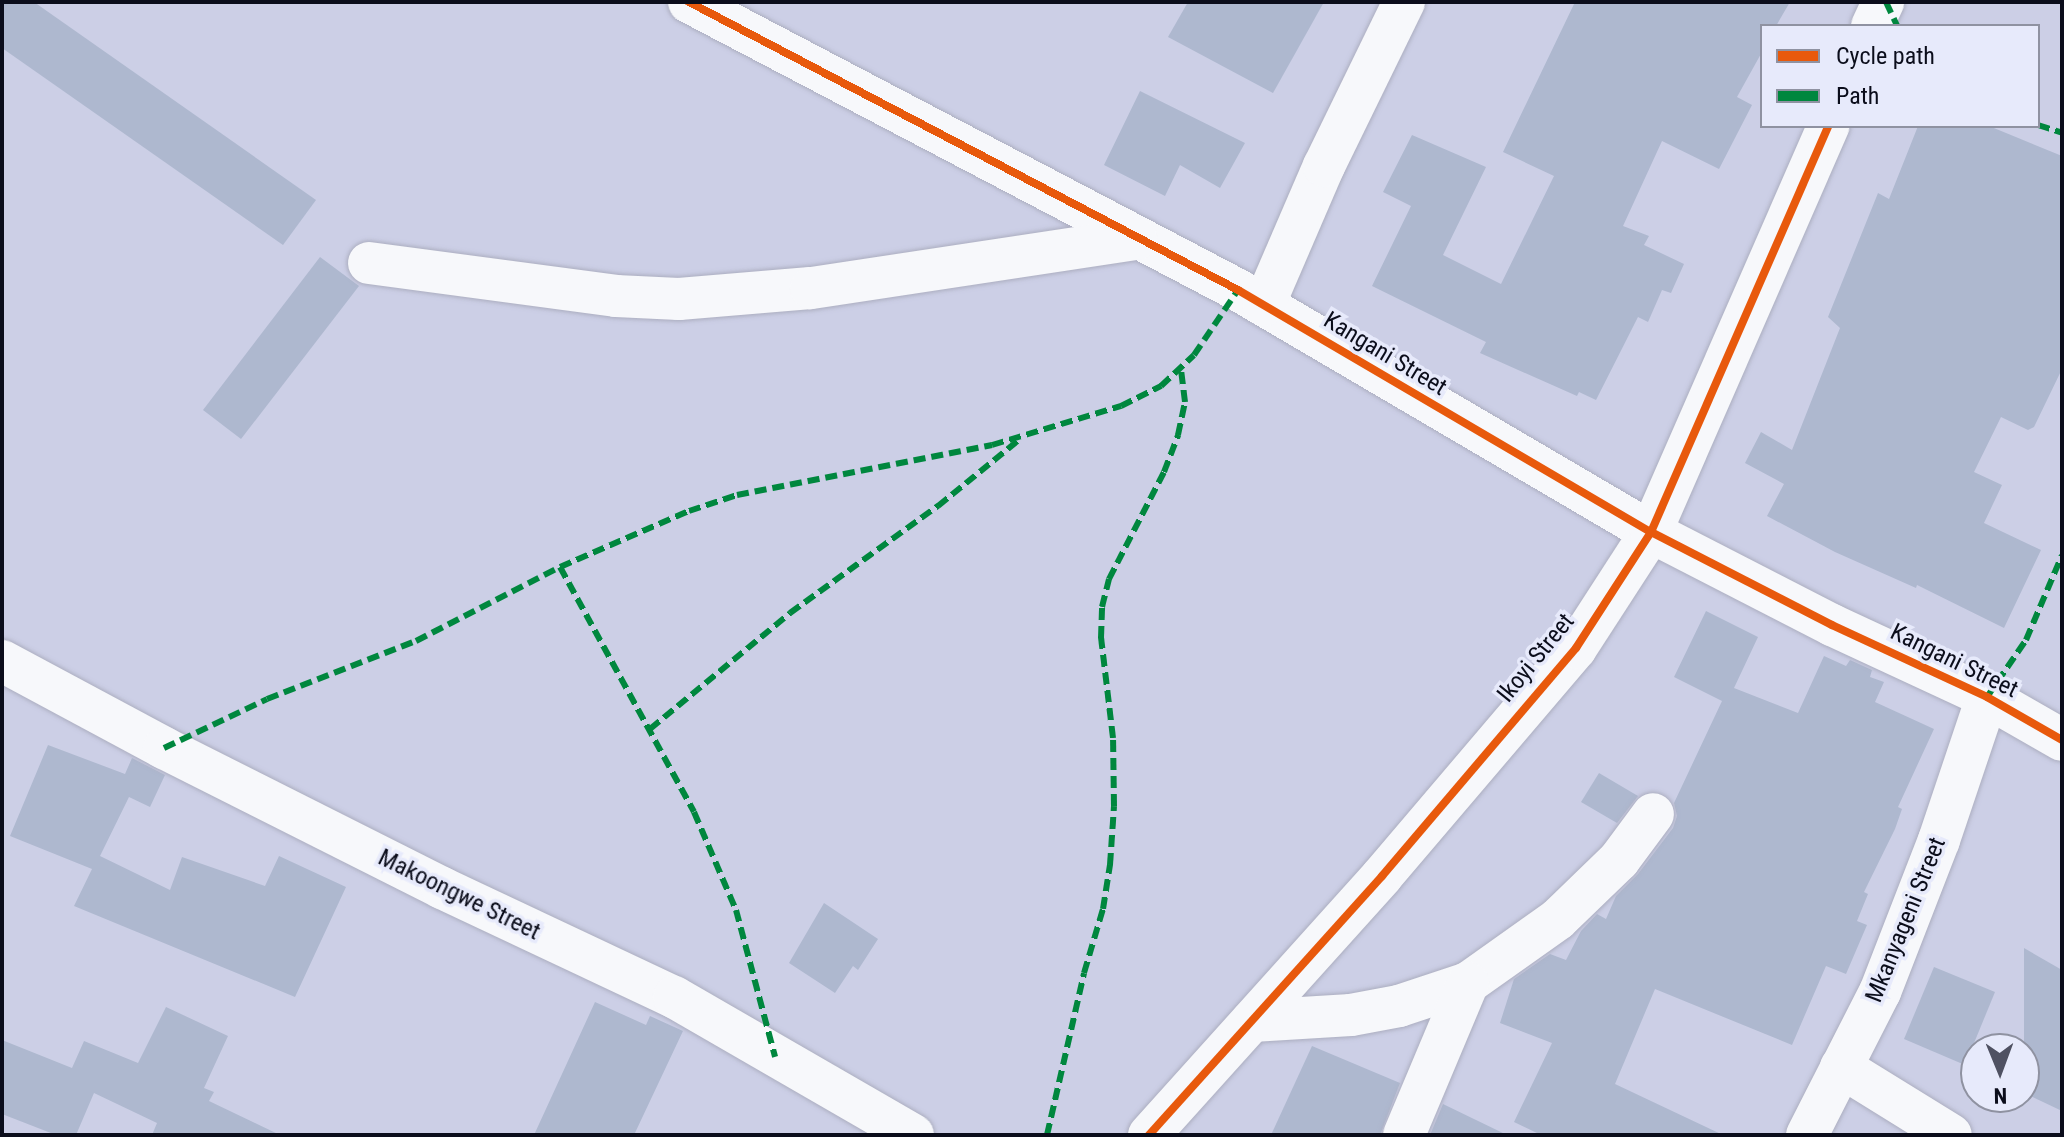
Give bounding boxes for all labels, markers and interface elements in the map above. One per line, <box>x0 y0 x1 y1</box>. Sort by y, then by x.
legend <box>1760 24 2040 128</box>
text: Cycle path <box>1836 42 1935 70</box>
text: Path <box>1836 82 1879 110</box>
street label: Kangani Street <box>1318 306 1452 402</box>
street label: Ikoyi Street <box>1491 608 1581 708</box>
street label: Kangani Street <box>1885 618 2023 704</box>
street label: Mkanyageni Street <box>1860 833 1952 1007</box>
street label: Makoongwe Street <box>373 843 545 947</box>
north arrow <box>1960 1033 2040 1113</box>
text: N <box>1993 1083 2007 1108</box>

